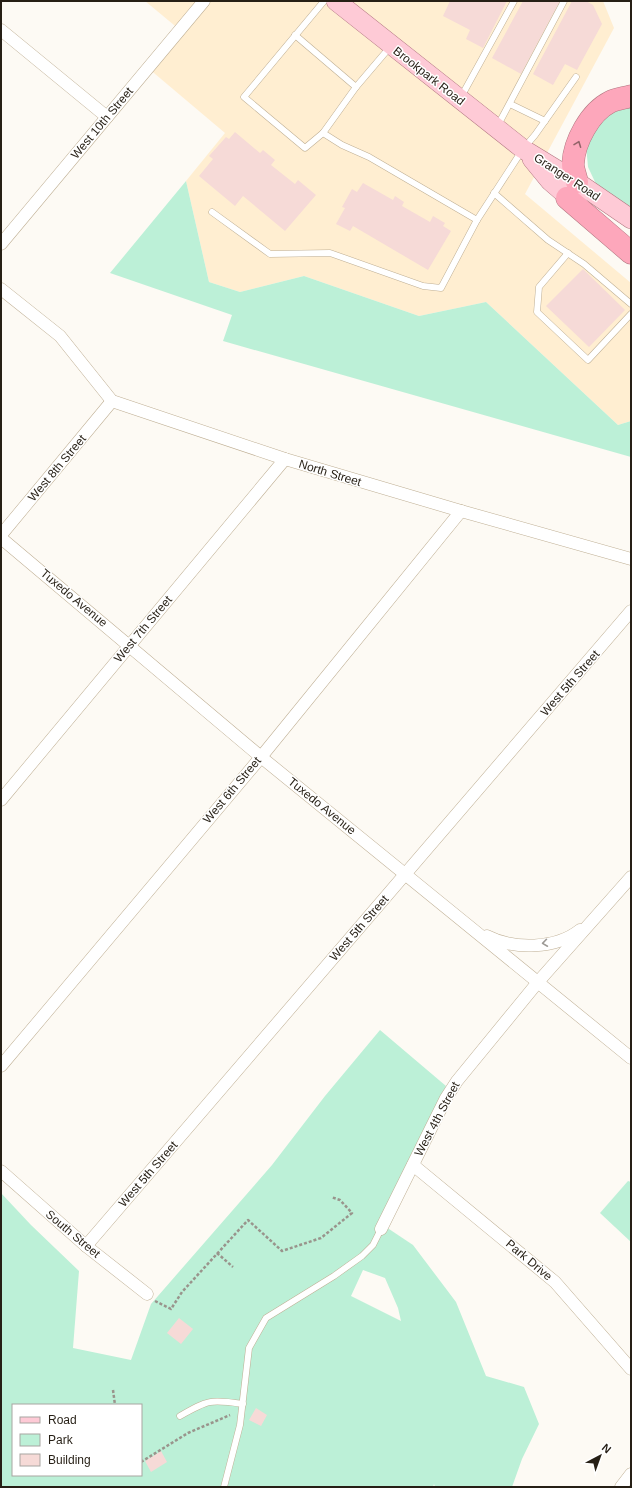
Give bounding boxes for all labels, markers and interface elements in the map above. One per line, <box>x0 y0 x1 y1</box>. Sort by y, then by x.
street label: Brookpark Road <box>391 44 467 108</box>
street label: West 10th Street <box>68 84 136 162</box>
one-way arrow <box>573 140 582 147</box>
street label: Granger Road <box>531 150 603 204</box>
street label: West 8th Street <box>25 431 89 504</box>
street label: North Street <box>297 457 364 489</box>
street label: Tuxedo Avenue <box>38 566 110 630</box>
street label: West 7th Street <box>111 592 175 665</box>
street label: West 5th Street <box>538 647 603 719</box>
street label: West 6th Street <box>200 753 264 826</box>
street label: Tuxedo Avenue <box>285 775 359 838</box>
street label: West 5th Street <box>327 892 392 964</box>
one-way arrow <box>542 938 548 947</box>
street label: West 4th Street <box>411 1079 463 1159</box>
street label: West 5th Street <box>116 1138 181 1210</box>
street label: South Street <box>43 1207 104 1261</box>
street label: Park Drive <box>503 1237 555 1284</box>
legend <box>12 1404 142 1476</box>
text: Road <box>48 1413 77 1427</box>
text: Park <box>48 1433 74 1447</box>
north arrow <box>580 1436 620 1476</box>
text: N <box>600 1441 614 1456</box>
text: Building <box>48 1453 91 1467</box>

